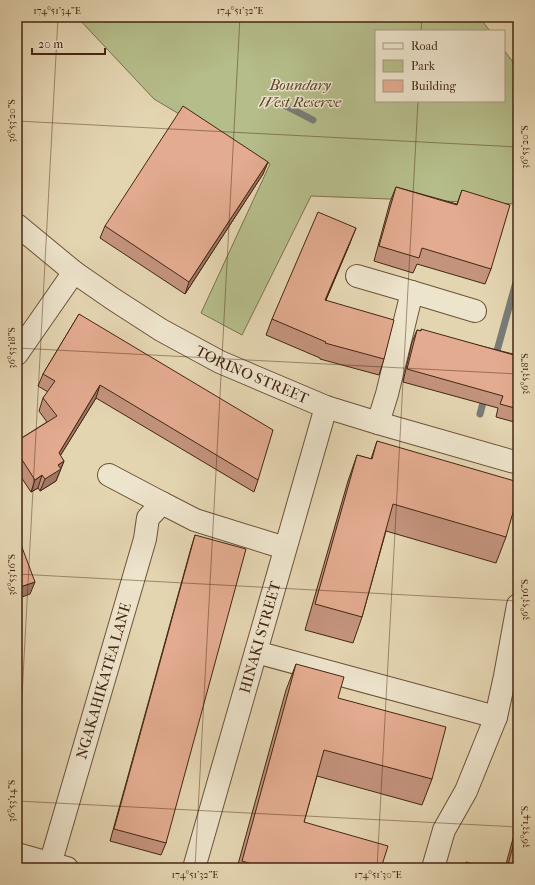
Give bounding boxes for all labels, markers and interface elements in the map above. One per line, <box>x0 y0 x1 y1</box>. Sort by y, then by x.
text: 174°51'34"E <box>33 5 81 17</box>
text: 174°51'32"E <box>217 5 263 17</box>
scale bar <box>32 30 105 56</box>
legend <box>375 30 505 102</box>
text: 20 m <box>38 37 63 51</box>
text: Road <box>411 39 438 53</box>
text: Park <box>411 59 436 73</box>
park label: Boundary West Reserve <box>259 76 342 111</box>
text: Building <box>411 79 456 93</box>
text: 36°53'20"S <box>6 99 18 143</box>
text: 36°53'20"S <box>519 125 531 169</box>
text: 36°53'18"S <box>6 327 18 369</box>
street label: TORINO STREET <box>192 341 312 408</box>
text: 36°53'18"S <box>519 353 531 395</box>
text: 36°53'16"S <box>6 554 18 596</box>
street label: HINAKI STREET <box>235 578 285 695</box>
text: 36°53'16"S <box>519 579 531 621</box>
street label: NGAKAHIKATEA LANE <box>72 601 135 761</box>
text: 36°53'14"S <box>6 780 18 822</box>
text: 36°53'14"S <box>519 806 531 848</box>
text: 174°51'32"E <box>172 869 218 881</box>
text: 174°51'30"E <box>354 869 402 881</box>

